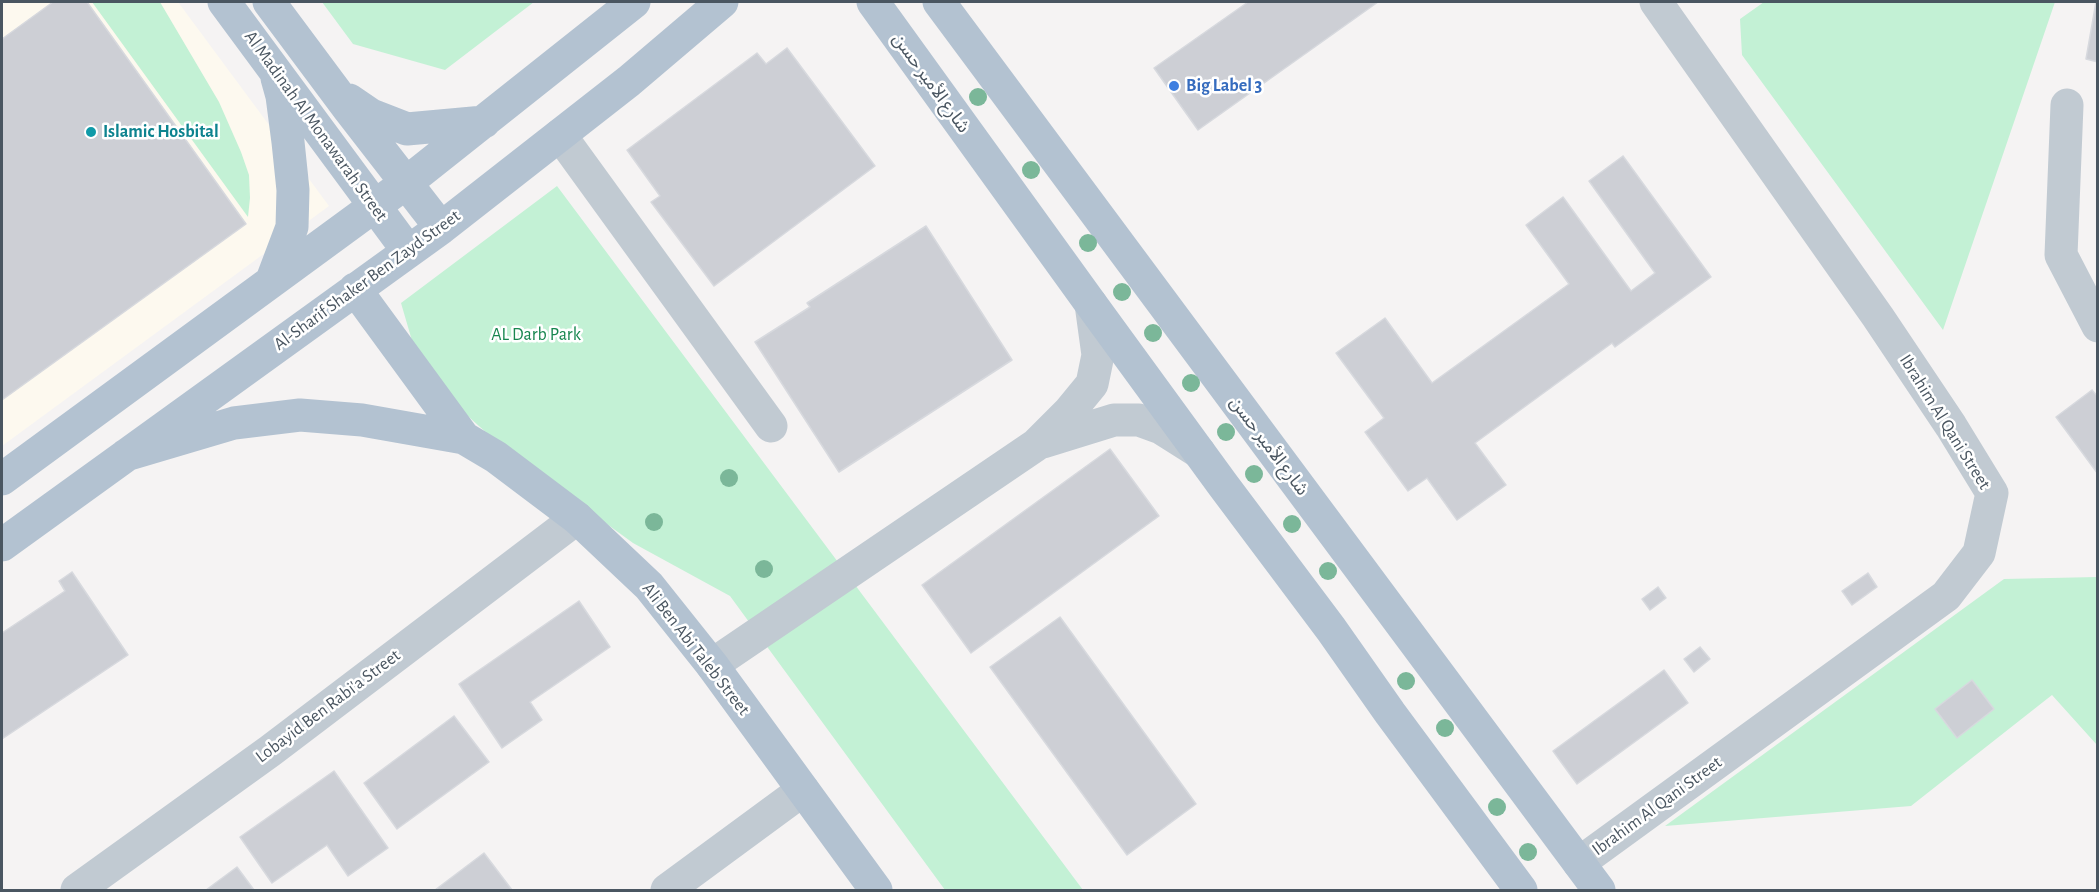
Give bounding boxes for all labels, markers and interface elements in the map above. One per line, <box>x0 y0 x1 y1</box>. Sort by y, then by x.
street label: Al Madinah Al Monawarah Street <box>240 27 392 225</box>
street label: شارع الأمير حسن <box>888 29 974 137</box>
place label: Big Label 3 <box>1186 75 1262 97</box>
marker: Big Label 3 <box>1167 79 1181 93</box>
place label: Islamic Hosbital <box>103 121 219 143</box>
marker: Islamic Hosbital <box>84 125 98 139</box>
street label: Al-Sharif Shaker Ben Zayd Street <box>269 205 465 355</box>
park label: AL Darb Park <box>491 324 581 346</box>
street label: Ibrahim Al Qani Street <box>1895 350 1995 494</box>
street label: شارع الأمير حسن <box>1225 392 1313 500</box>
street label: Ali Ben Abi Taleb Street <box>637 578 755 720</box>
street label: Lobayid Ben Rabi'a Street <box>251 644 405 768</box>
street label: Ibrahim Al Qani Street <box>1588 752 1726 860</box>

